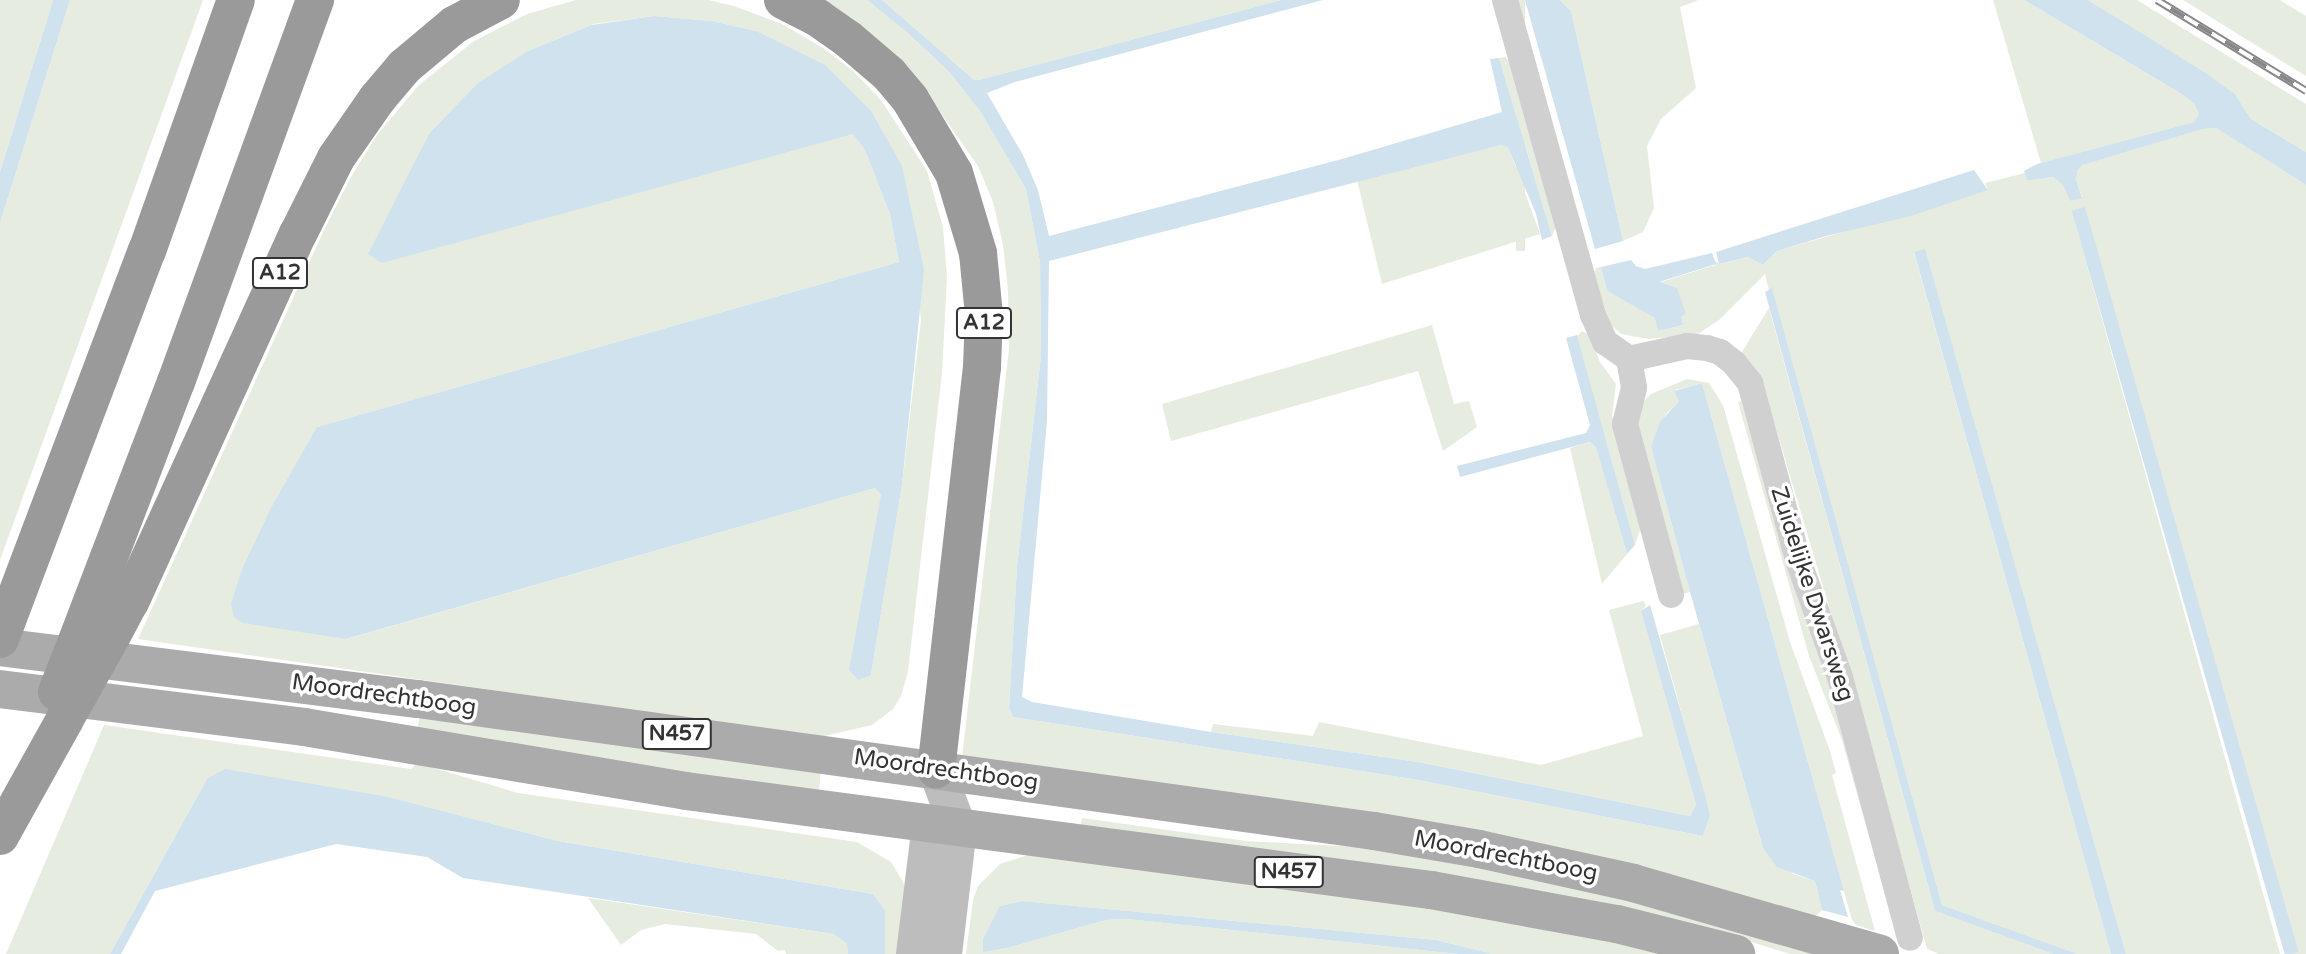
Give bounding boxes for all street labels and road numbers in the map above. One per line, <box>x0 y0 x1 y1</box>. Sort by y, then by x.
road number: A12 <box>250 256 310 290</box>
road number: A12 <box>954 306 1014 340</box>
street label: Zuidelijke Dwarsweg <box>1764 483 1860 705</box>
street label: Moordrechtboog <box>290 668 478 722</box>
road number: N457 <box>640 716 714 752</box>
street label: Moordrechtboog <box>852 743 1040 797</box>
street label: Moordrechtboog <box>1412 825 1600 887</box>
road number: N457 <box>1252 854 1326 890</box>

